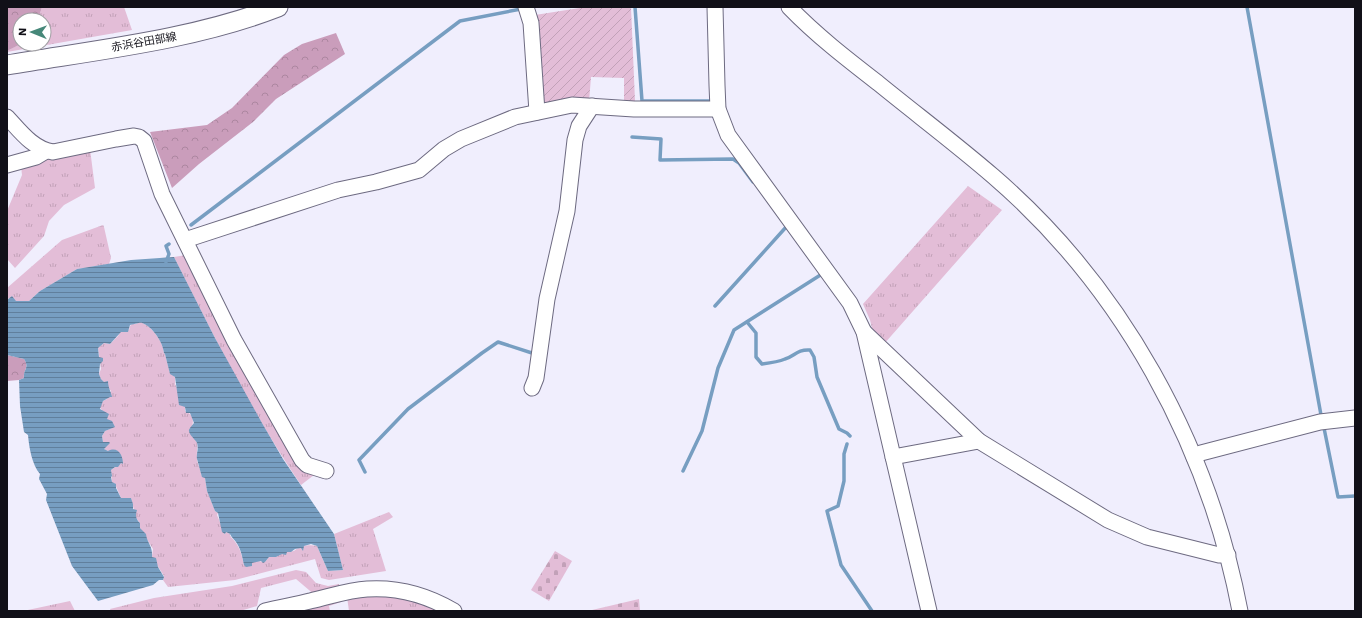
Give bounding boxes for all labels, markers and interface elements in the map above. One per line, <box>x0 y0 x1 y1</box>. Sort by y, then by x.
north arrow <box>12 12 52 52</box>
text: N <box>16 28 29 36</box>
street label: 赤浜谷田部線 <box>110 30 178 54</box>

